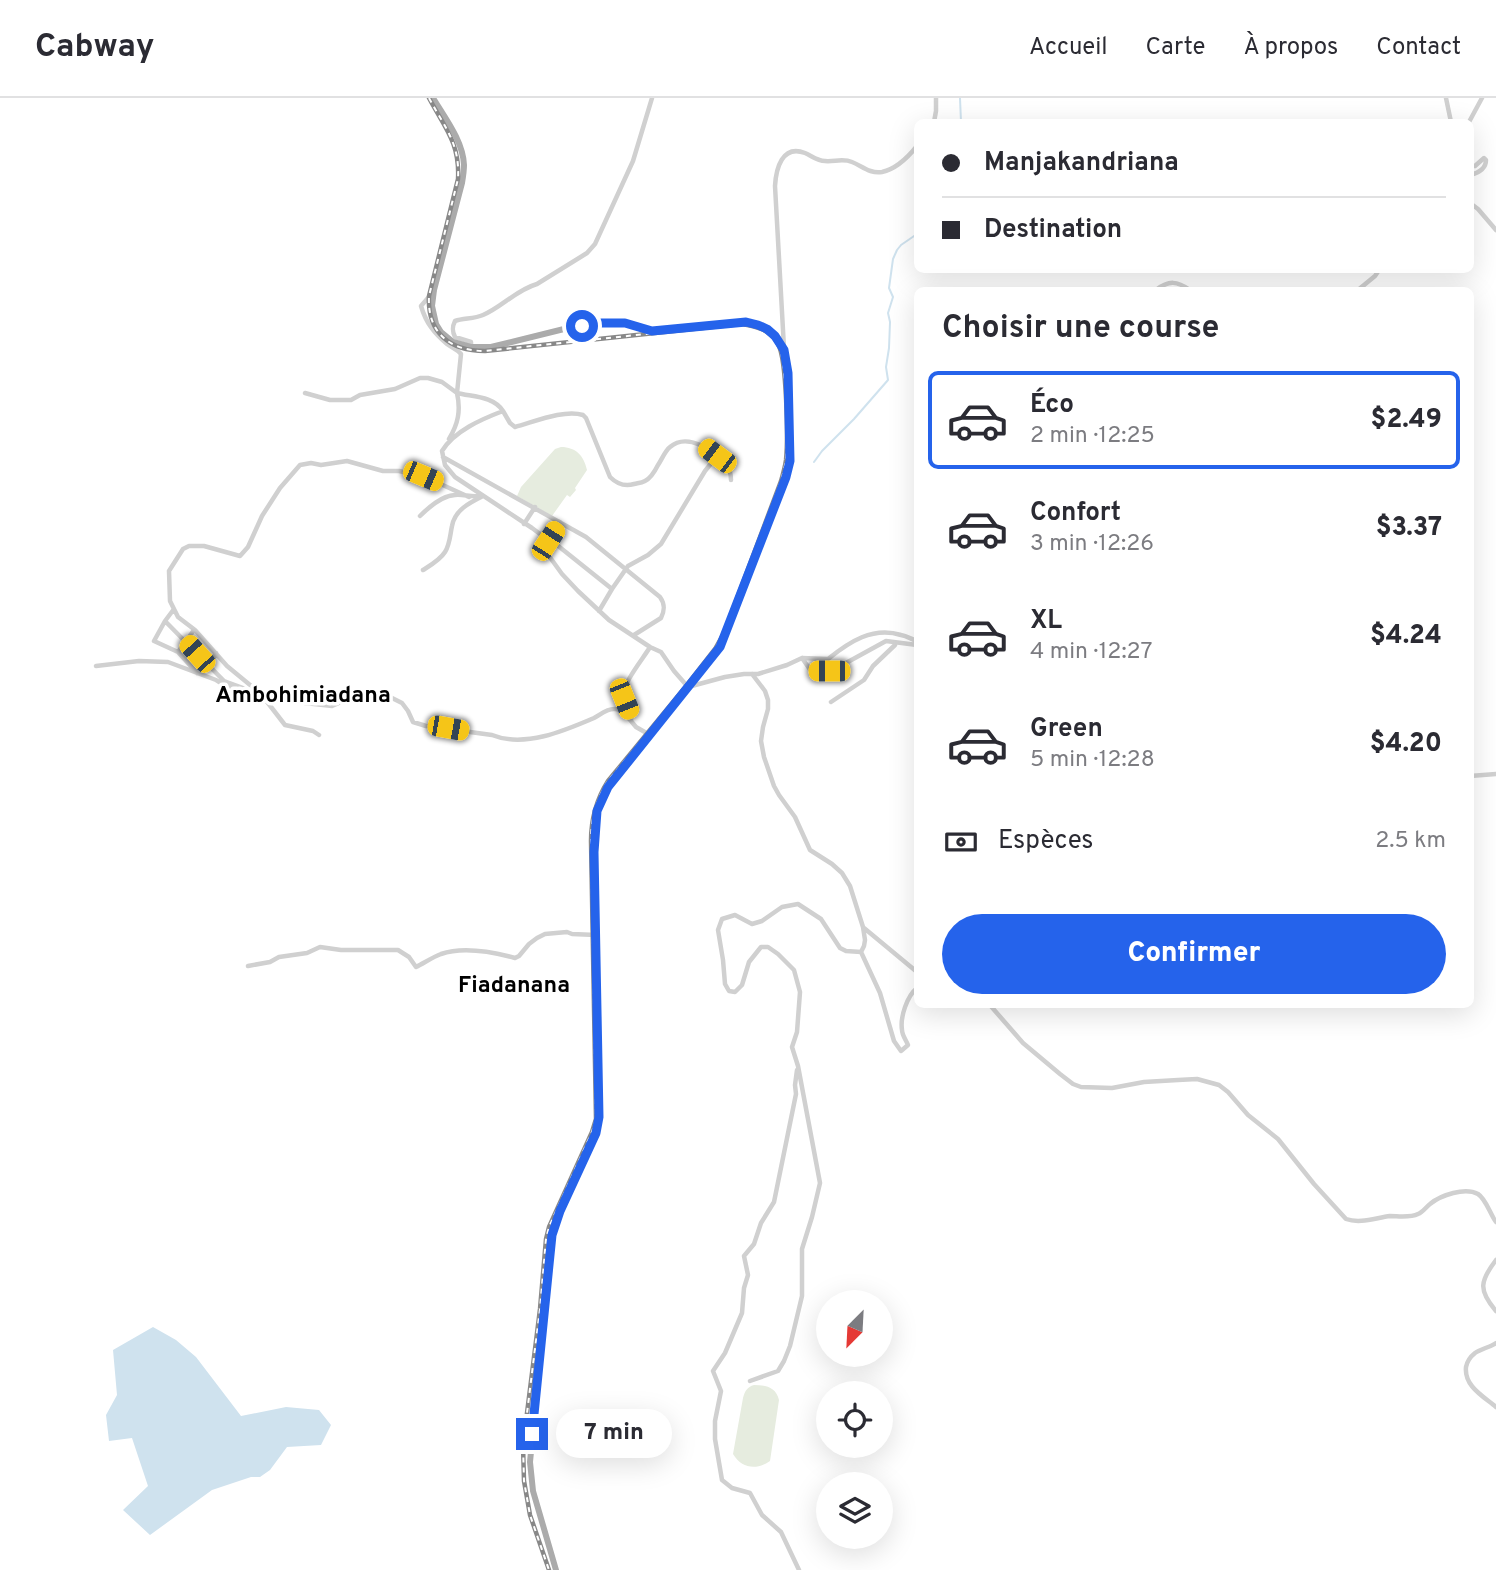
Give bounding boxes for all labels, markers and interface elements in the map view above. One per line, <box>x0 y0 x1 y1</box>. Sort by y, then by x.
text: Cabway <box>35 27 154 69</box>
text: Accueil <box>1029 33 1108 63</box>
text: Carte <box>1146 33 1205 63</box>
text: À propos <box>1243 33 1338 63</box>
text: Contact <box>1376 33 1461 63</box>
text: Manjakandriana <box>984 147 1179 180</box>
text: Destination <box>984 214 1122 247</box>
text: Choisir une course <box>942 309 1219 349</box>
route start <box>566 310 598 342</box>
icon: car <box>946 389 1009 452</box>
text: Éco <box>1030 389 1074 422</box>
text: $2.49 <box>1371 404 1442 437</box>
text: 2 min · 12:25 <box>1030 422 1155 451</box>
car <box>694 435 741 477</box>
car <box>400 458 447 494</box>
icon: car <box>946 497 1009 560</box>
text: Confort <box>1030 497 1121 530</box>
text: $3.37 <box>1376 512 1442 545</box>
car <box>528 518 569 564</box>
text: 3 min · 12:26 <box>1030 530 1154 559</box>
icon: car <box>946 605 1009 668</box>
text: XL <box>1030 605 1062 638</box>
text: $4.24 <box>1370 620 1442 653</box>
car <box>176 631 219 677</box>
text: 4 min · 12:27 <box>1030 638 1152 667</box>
car <box>809 661 851 682</box>
car <box>607 676 642 722</box>
district label: Ambohimiadana <box>215 682 391 711</box>
icon: car <box>946 713 1009 776</box>
text: Green <box>1030 713 1103 746</box>
car <box>426 714 471 742</box>
text: $4.20 <box>1370 728 1442 761</box>
text: 5 min · 12:28 <box>1030 746 1155 775</box>
icon: cash <box>942 823 980 861</box>
text: Espèces <box>998 825 1094 858</box>
text: 2.5 km <box>1375 827 1446 856</box>
button: Confirmer <box>942 914 1446 994</box>
district label: Fiadanana <box>458 972 570 1001</box>
north arrow <box>816 1290 892 1367</box>
map controls <box>816 1290 893 1549</box>
button: locate <box>816 1381 893 1458</box>
callout: 7 min <box>556 1410 672 1458</box>
route end <box>516 1418 548 1450</box>
text: 7 min <box>584 1419 644 1448</box>
button: layers <box>816 1472 893 1549</box>

